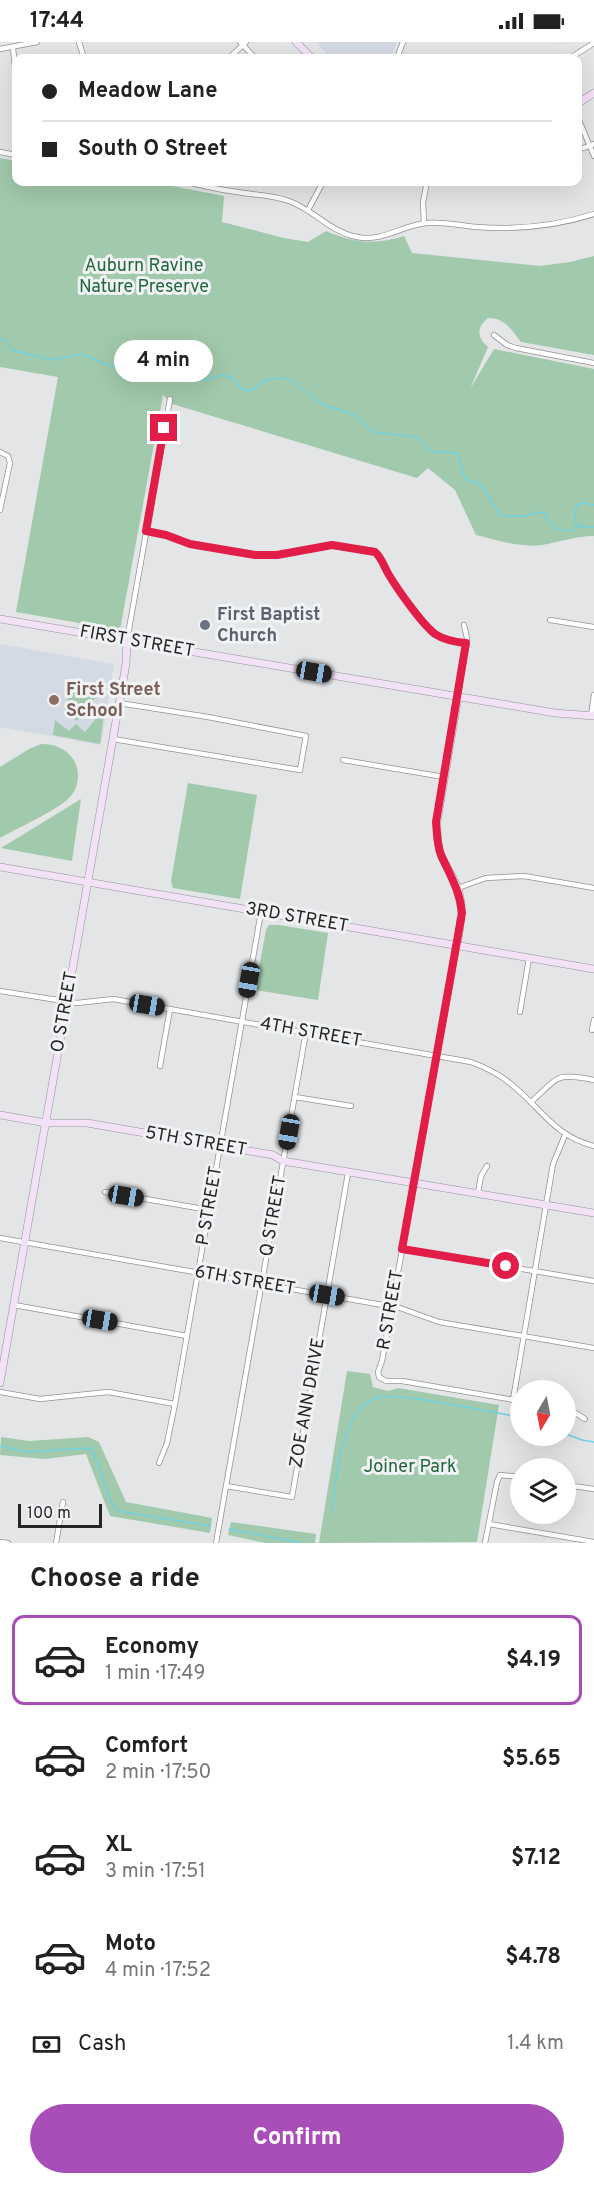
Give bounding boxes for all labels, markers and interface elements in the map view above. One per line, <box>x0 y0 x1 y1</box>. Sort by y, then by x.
text: 17:44 <box>30 8 84 35</box>
text: Meadow Lane <box>78 78 217 105</box>
text: South O Street <box>78 136 228 163</box>
park label: Auburn Ravine Nature Preserve <box>79 255 209 299</box>
callout: 4 min <box>114 341 213 383</box>
text: 4 min <box>137 348 190 374</box>
route end <box>150 414 177 441</box>
place label: First Baptist Church <box>217 604 320 648</box>
marker: First Baptist Church <box>198 618 212 632</box>
street label: FIRST STREET <box>78 621 196 663</box>
car <box>295 660 333 684</box>
place label: First Street School <box>66 679 161 723</box>
marker: First Street School <box>47 693 61 707</box>
street label: 3RD STREET <box>244 898 350 938</box>
car <box>237 961 261 999</box>
street label: O STREET <box>47 970 83 1054</box>
car <box>128 993 166 1017</box>
street label: 4TH STREET <box>258 1013 364 1053</box>
car <box>277 1113 301 1151</box>
street label: 5TH STREET <box>143 1122 249 1162</box>
street label: P STREET <box>192 1164 228 1248</box>
street label: Q STREET <box>256 1174 292 1258</box>
car <box>107 1184 145 1208</box>
route start <box>492 1252 519 1279</box>
street label: 6TH STREET <box>193 1261 297 1301</box>
street label: R STREET <box>373 1268 409 1352</box>
car <box>308 1283 346 1307</box>
car <box>81 1308 119 1332</box>
street label: ZOE ANN DRIVE <box>285 1336 331 1470</box>
north arrow <box>510 1380 576 1446</box>
map controls <box>510 1380 576 1524</box>
park label: Joiner Park <box>363 1456 457 1479</box>
button: layers <box>510 1458 576 1524</box>
scale bar <box>18 1501 102 1528</box>
text: 100 m <box>27 1504 71 1524</box>
text: Choose a ride <box>30 1562 200 1596</box>
icon: car <box>33 1633 87 1687</box>
text: Economy <box>105 1634 199 1661</box>
text: $4.19 <box>506 1647 561 1674</box>
text: 1 min · 17:49 <box>105 1661 205 1687</box>
icon: car <box>33 1732 87 1786</box>
text: Comfort <box>105 1733 188 1760</box>
text: $5.65 <box>502 1746 561 1773</box>
text: 2 min · 17:50 <box>105 1760 211 1786</box>
icon: car <box>33 1831 87 1885</box>
text: XL <box>105 1832 132 1859</box>
text: $7.12 <box>511 1845 561 1872</box>
text: 3 min · 17:51 <box>105 1859 206 1885</box>
icon: car <box>33 1930 87 1984</box>
text: Moto <box>105 1931 156 1958</box>
text: $4.78 <box>505 1944 561 1971</box>
text: 4 min · 17:52 <box>105 1958 211 1984</box>
icon: cash <box>30 2028 63 2061</box>
text: Cash <box>78 2031 127 2058</box>
text: 1.4 km <box>507 2031 564 2057</box>
button: Confirm <box>30 2104 564 2173</box>

